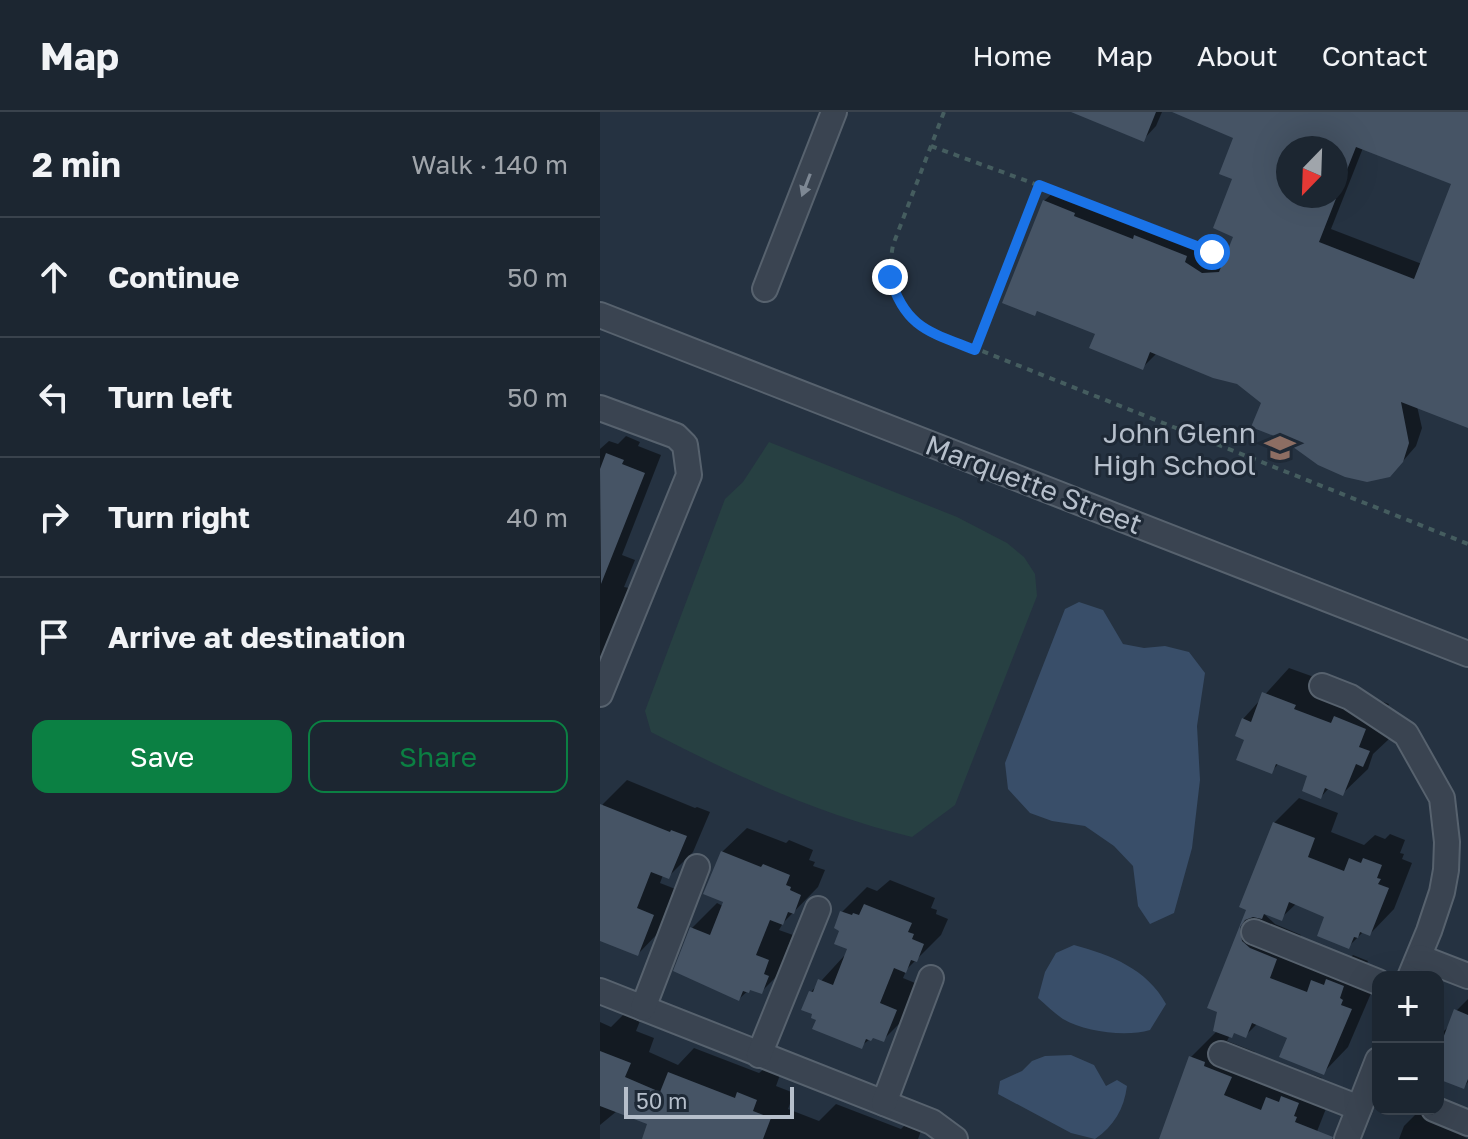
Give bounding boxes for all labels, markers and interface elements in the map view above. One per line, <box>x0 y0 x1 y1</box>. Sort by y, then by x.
text: Map <box>40 33 119 78</box>
text: Home <box>973 39 1052 72</box>
text: Map <box>1096 39 1153 72</box>
text: About <box>1197 39 1278 72</box>
text: Contact <box>1322 39 1428 72</box>
north arrow <box>1276 136 1348 208</box>
text: 2 min <box>32 144 121 184</box>
text: Walk · 140 m <box>411 149 568 180</box>
one-way arrow <box>799 173 812 197</box>
route start <box>1194 234 1230 270</box>
icon: ahead <box>32 255 76 299</box>
text: Continue <box>108 259 239 295</box>
route end <box>872 259 908 295</box>
text: 50 m <box>507 262 568 293</box>
icon: left <box>32 375 76 419</box>
text: Turn left <box>108 379 233 415</box>
text: 50 m <box>507 382 568 413</box>
place label: John Glenn High School <box>1093 416 1256 481</box>
street label: Marquette Street <box>921 428 1147 540</box>
school or university icon: John Glenn High School <box>1263 431 1297 465</box>
icon: right <box>32 495 76 539</box>
text: Turn right <box>108 499 250 535</box>
text: 40 m <box>507 502 568 533</box>
icon: arrive <box>32 615 76 659</box>
text: Arrive at destination <box>108 619 405 655</box>
button: Save <box>32 720 292 793</box>
button: Share <box>308 720 568 793</box>
map controls <box>1372 971 1444 1115</box>
button: + <box>1372 971 1444 1043</box>
button: − <box>1372 1043 1444 1115</box>
scale bar <box>624 1083 794 1119</box>
text: 50 m <box>636 1087 687 1114</box>

